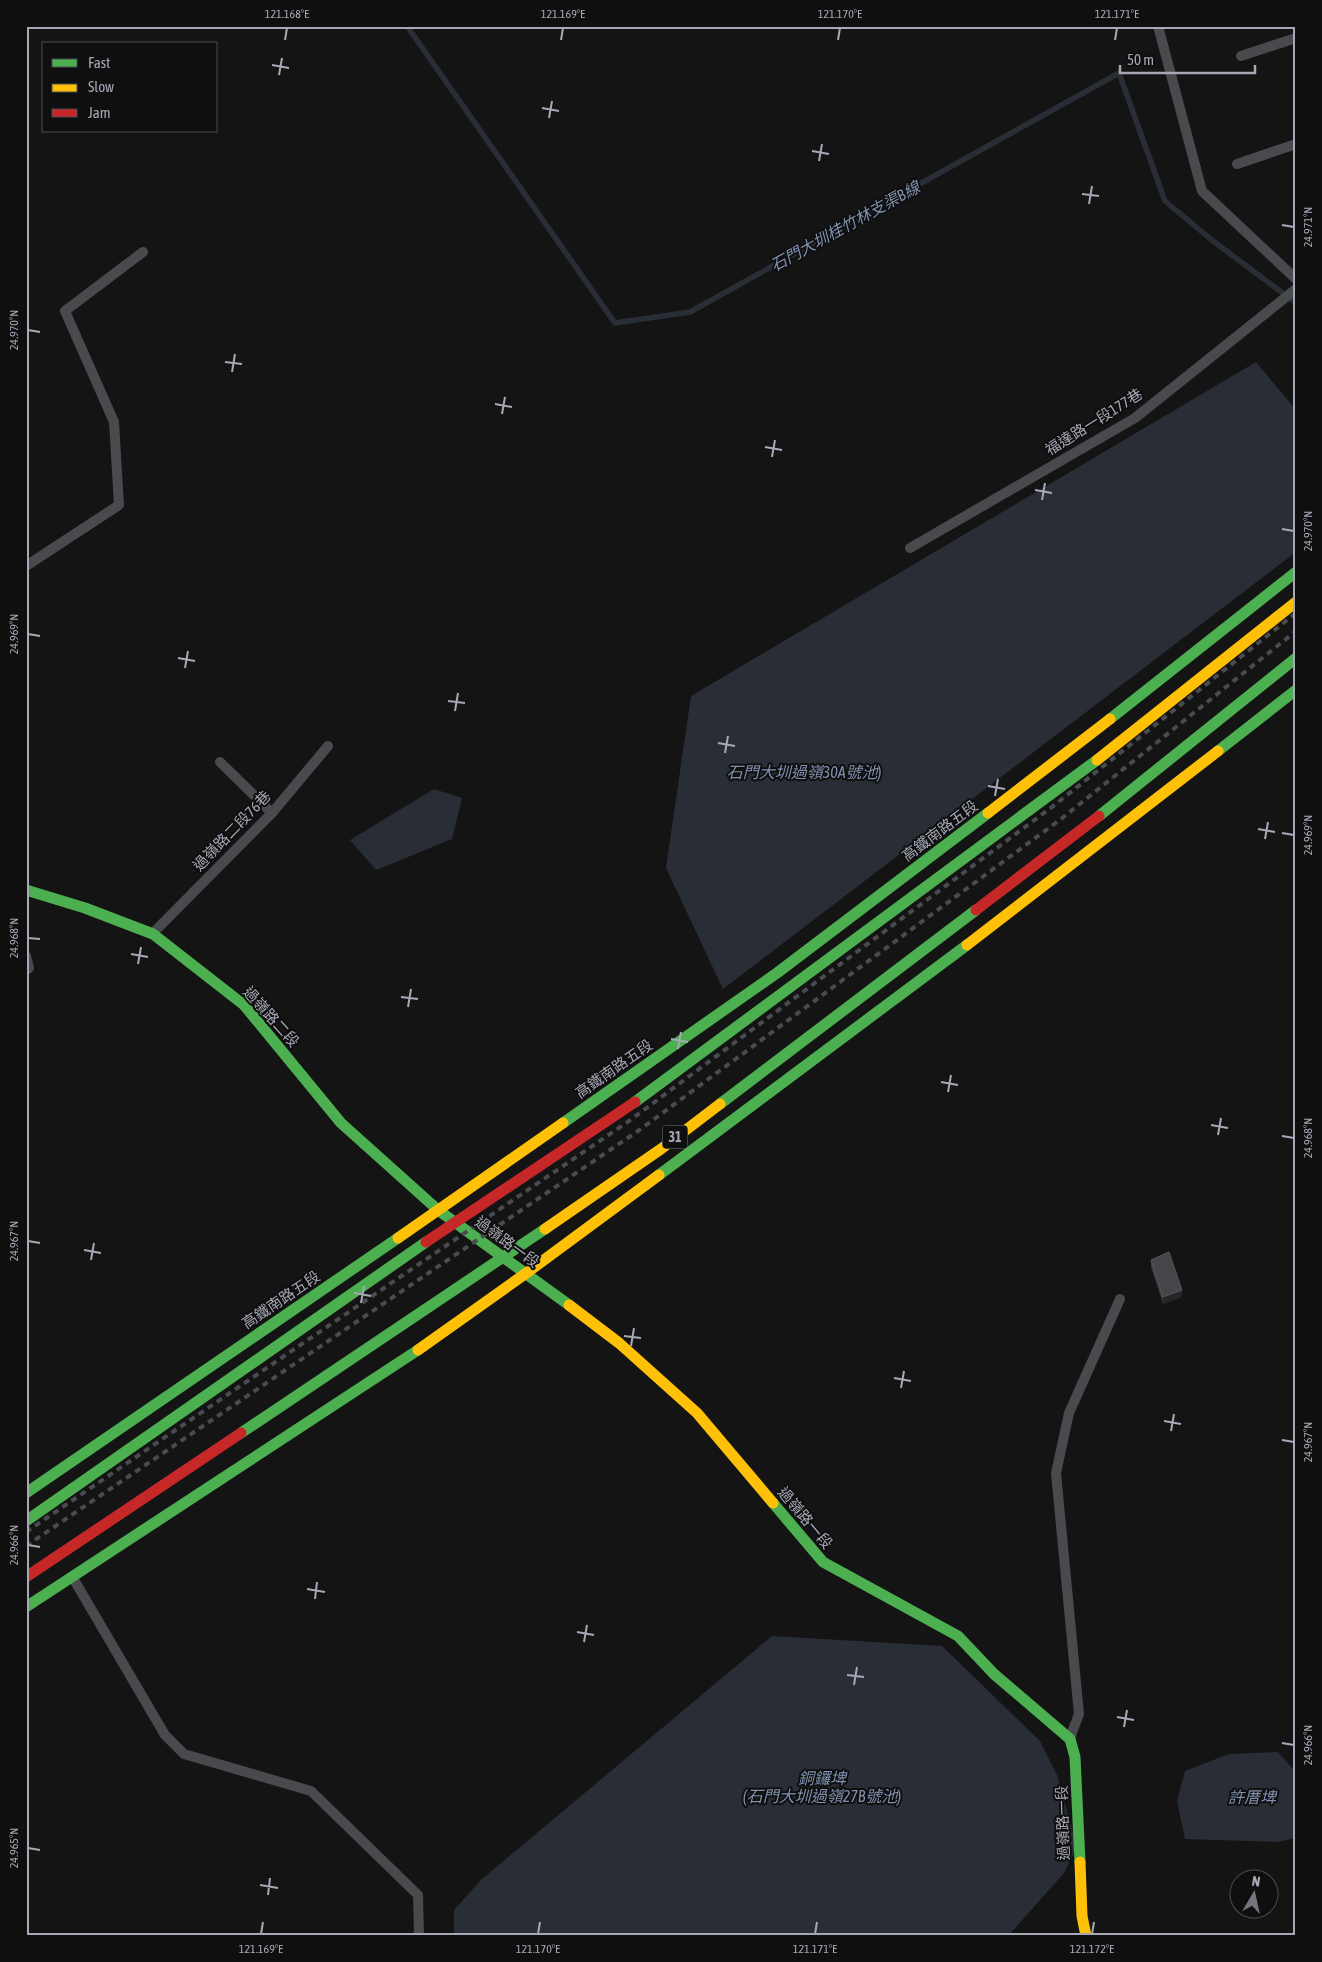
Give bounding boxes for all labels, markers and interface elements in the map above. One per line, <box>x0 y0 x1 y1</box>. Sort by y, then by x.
text: 121.168°E <box>265 7 309 21</box>
text: 121.169°E <box>541 7 585 21</box>
text: 121.170°E <box>818 7 862 21</box>
text: 121.171°E <box>1095 7 1139 21</box>
legend <box>42 42 218 132</box>
scale bar <box>1120 42 1254 74</box>
text: 50 m <box>1127 51 1154 68</box>
text: Fast <box>88 54 110 71</box>
text: Slow <box>88 78 114 95</box>
text: Jam <box>88 104 111 121</box>
water label: 石門大圳桂竹林支渠B線 <box>767 177 924 274</box>
text: 24.971°N <box>1301 207 1315 247</box>
text: 24.970°N <box>7 310 21 350</box>
street label: 福達路一段177巷 <box>1042 385 1145 458</box>
text: 24.970°N <box>1301 511 1315 551</box>
text: 24.969°N <box>7 614 21 654</box>
water label: 石門大圳過嶺30A號池) <box>727 763 882 782</box>
street label: 過嶺路二段76巷 <box>189 787 274 874</box>
street label: 高鐵南路五段 <box>899 797 981 864</box>
text: 24.969°N <box>1301 815 1315 855</box>
text: 24.968°N <box>7 918 21 958</box>
street label: 過嶺路二段 <box>240 983 303 1050</box>
street label: 高鐵南路五段 <box>572 1036 655 1101</box>
text: 24.968°N <box>1301 1118 1315 1158</box>
road number: 31 <box>662 1126 688 1148</box>
street label: 過嶺路一段 <box>472 1213 543 1271</box>
text: 24.967°N <box>7 1221 21 1261</box>
street label: 高鐵南路五段 <box>239 1267 323 1332</box>
text: 24.967°N <box>1301 1422 1315 1462</box>
street label: 過嶺路一段 <box>775 1483 836 1552</box>
text: 24.966°N <box>7 1525 21 1565</box>
text: 24.966°N <box>1301 1725 1315 1765</box>
water label: 銅鑼埤 (石門大圳過嶺27B號池) <box>743 1769 901 1806</box>
street label: 過嶺路一段 <box>1053 1785 1072 1861</box>
water label: 許厝埤 <box>1228 1788 1278 1806</box>
text: 24.965°N <box>7 1828 21 1868</box>
north arrow <box>1230 1870 1280 1920</box>
text: N <box>1251 1873 1261 1890</box>
text: 121.169°E <box>239 1942 283 1956</box>
text: 121.170°E <box>516 1942 560 1956</box>
text: 121.171°E <box>793 1942 837 1956</box>
text: 121.172°E <box>1070 1942 1114 1956</box>

